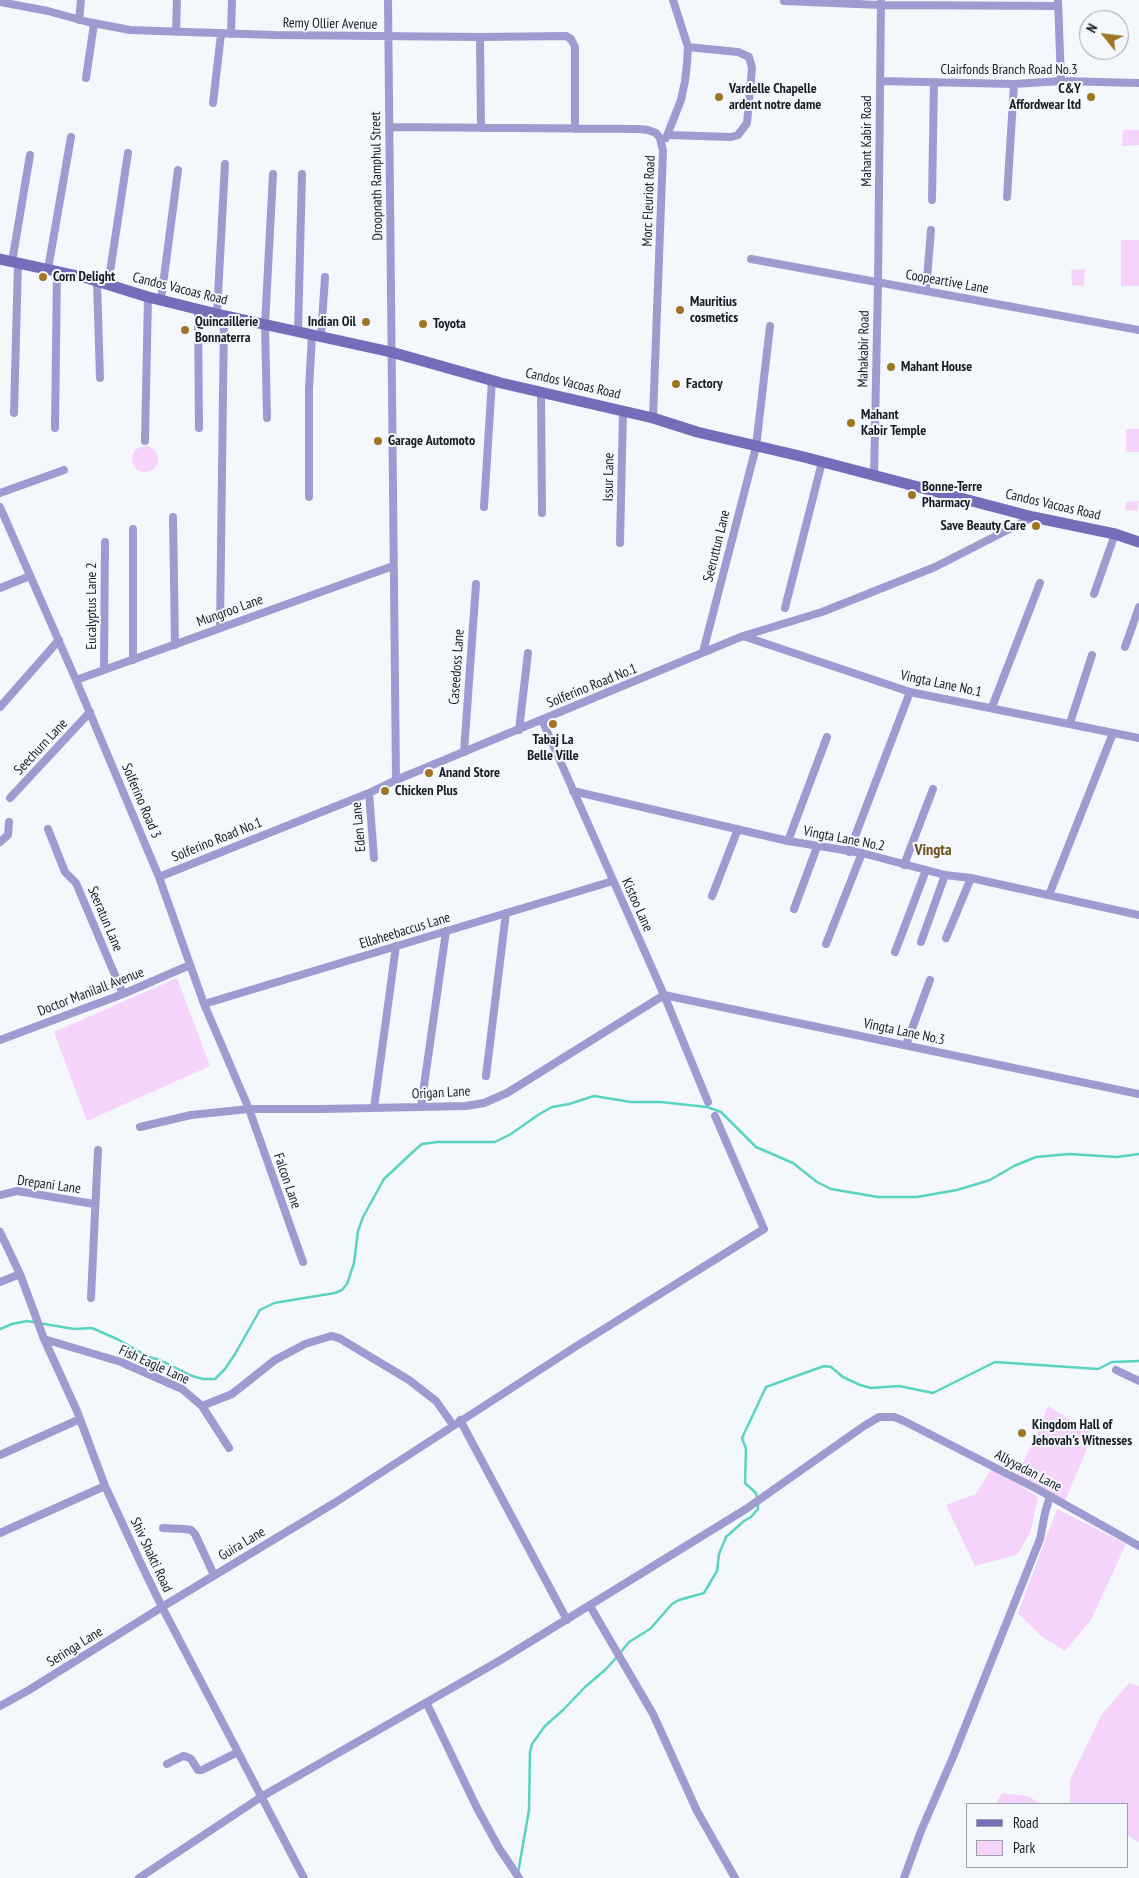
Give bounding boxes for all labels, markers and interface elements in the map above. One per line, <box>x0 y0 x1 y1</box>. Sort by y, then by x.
north arrow <box>1079 10 1129 60</box>
street label: Remy Ollier Avenue <box>283 15 377 33</box>
text: N <box>1082 21 1101 36</box>
street label: Clairfonds Branch Road No.3 <box>940 62 1078 78</box>
place label: Vardelle Chapelle ardent notre dame <box>729 81 821 114</box>
place label: C&Y Affordwear ltd <box>1009 81 1081 114</box>
marker: Vardelle Chapelle ardent notre dame <box>713 91 725 103</box>
marker: C&Y Affordwear ltd <box>1085 91 1097 103</box>
street label: Mahant Kabir Road <box>859 95 875 187</box>
street label: Droopnath Ramphul Street <box>367 111 387 241</box>
street label: Morc Fleuriot Road <box>639 155 659 247</box>
street label: Coopeartive Lane <box>904 266 990 298</box>
place label: Corn Delight <box>53 269 115 285</box>
street label: Candos Vacoas Road <box>131 269 229 309</box>
marker: Corn Delight <box>37 271 49 283</box>
place label: Mauritius cosmetics <box>690 294 738 326</box>
marker: Mauritius cosmetics <box>674 304 686 316</box>
street label: Mahakabir Road <box>855 310 873 388</box>
place label: Quincaillerie Bonnaterra <box>195 314 258 347</box>
place label: Indian Oil <box>308 314 356 330</box>
marker: Indian Oil <box>360 316 372 328</box>
place label: Toyota <box>433 316 466 332</box>
marker: Toyota <box>417 318 429 330</box>
marker: Quincaillerie Bonnaterra <box>179 324 191 336</box>
place label: Mahant House <box>901 359 972 375</box>
marker: Mahant House <box>885 361 897 373</box>
street label: Candos Vacoas Road <box>524 365 622 403</box>
place label: Factory <box>686 376 723 392</box>
marker: Factory <box>670 378 682 390</box>
place label: Mahant Kabir Temple <box>861 407 926 440</box>
marker: Mahant Kabir Temple <box>845 417 857 429</box>
place label: Garage Automoto <box>388 433 475 449</box>
marker: Garage Automoto <box>372 435 384 447</box>
street label: Issur Lane <box>600 452 618 502</box>
place label: Bonne-Terre Pharmacy <box>922 479 982 512</box>
street label: Candos Vacoas Road <box>1004 486 1102 524</box>
marker: Bonne-Terre Pharmacy <box>906 489 918 501</box>
street label: Seeruttun Lane <box>700 508 734 584</box>
place label: Save Beauty Care <box>940 518 1026 534</box>
marker: Save Beauty Care <box>1030 520 1042 532</box>
street label: Eucalyptus Lane 2 <box>84 562 100 650</box>
street label: Mungroo Lane <box>195 591 265 631</box>
street label: Caseedoss Lane <box>446 629 468 705</box>
street label: Solferino Road No.1 <box>544 660 640 712</box>
street label: Vingta Lane No.1 <box>899 667 983 701</box>
street label: Seechurn Lane <box>11 715 71 779</box>
marker: Tabaj La Belle Ville <box>547 718 559 730</box>
place label: Tabaj La Belle Ville <box>527 732 579 764</box>
street label: Solferino Road 3 <box>118 761 164 841</box>
place label: Anand Store <box>439 765 500 781</box>
marker: Anand Store <box>423 767 435 779</box>
place label: Chicken Plus <box>395 783 458 799</box>
marker: Chicken Plus <box>379 785 391 797</box>
street label: Eden Lane <box>348 801 370 853</box>
street label: Solferino Road No.1 <box>169 814 265 866</box>
street label: Vingta Lane No.2 <box>802 823 886 855</box>
district label: Vingta <box>914 840 952 860</box>
street label: Kistoo Lane <box>618 876 656 934</box>
street label: Seeratun Lane <box>84 884 126 954</box>
street label: Ellaheebaccus Lane <box>358 909 452 953</box>
street label: Doctor Manilall Avenue <box>36 964 146 1020</box>
street label: Vingta Lane No.3 <box>862 1015 946 1049</box>
street label: Origan Lane <box>411 1083 471 1103</box>
street label: Falcon Lane <box>270 1151 304 1211</box>
street label: Drepani Lane <box>16 1172 82 1198</box>
street label: Fish Eagle Lane <box>116 1342 192 1388</box>
place label: Kingdom Hall of Jehovah's Witnesses <box>1032 1417 1132 1450</box>
marker: Kingdom Hall of Jehovah's Witnesses <box>1016 1427 1028 1439</box>
street label: Allyyadan Lane <box>992 1446 1064 1496</box>
street label: Shiv Shakti Road <box>126 1515 176 1595</box>
street label: Guira Lane <box>216 1524 268 1564</box>
street label: Seringa Lane <box>44 1623 106 1671</box>
legend <box>966 1803 1129 1868</box>
text: Road <box>1013 1813 1039 1832</box>
text: Park <box>1013 1838 1035 1857</box>

